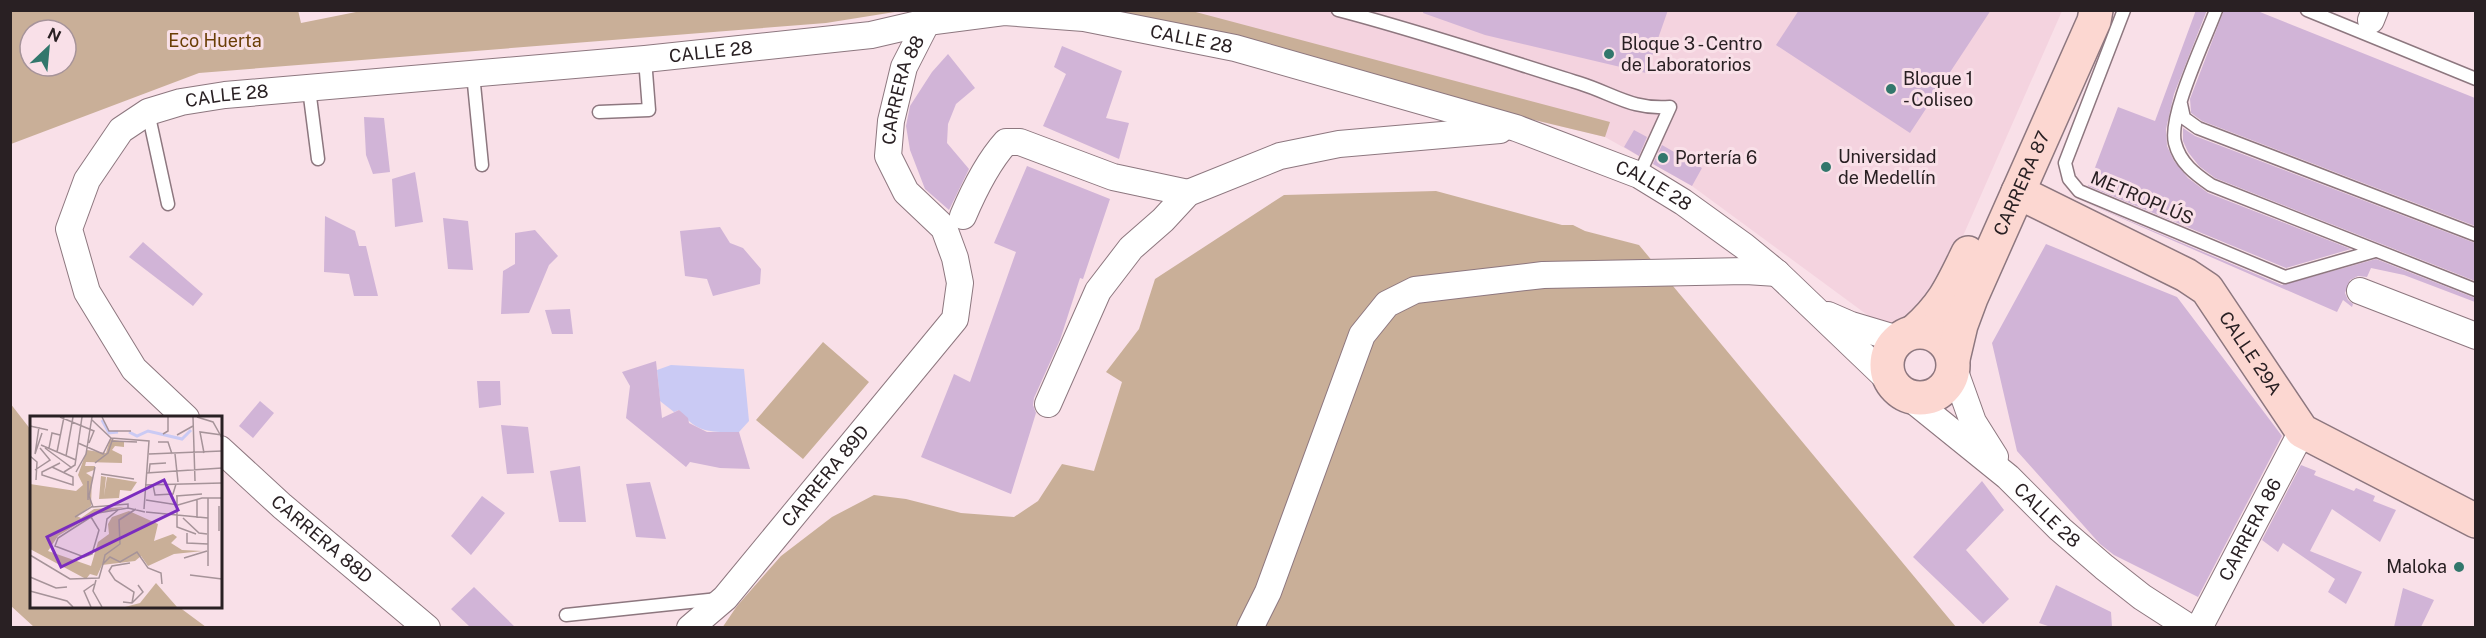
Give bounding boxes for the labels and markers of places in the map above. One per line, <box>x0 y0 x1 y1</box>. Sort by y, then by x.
place label: Bloque 3 - Centro de Laboratorios <box>1621 33 1762 75</box>
marker: Bloque 3 - Centro de Laboratorios <box>1602 47 1616 61</box>
place label: Bloque 1 - Coliseo <box>1903 68 1973 110</box>
marker: Bloque 1 - Coliseo <box>1884 82 1898 96</box>
place label: Universidad de Medellín <box>1838 146 1937 188</box>
place label: Portería 6 <box>1675 147 1757 168</box>
marker: Portería 6 <box>1656 151 1670 165</box>
marker: Universidad de Medellín <box>1819 160 1833 174</box>
place label: Maloka <box>2386 556 2447 577</box>
marker: Maloka <box>2452 560 2466 574</box>

